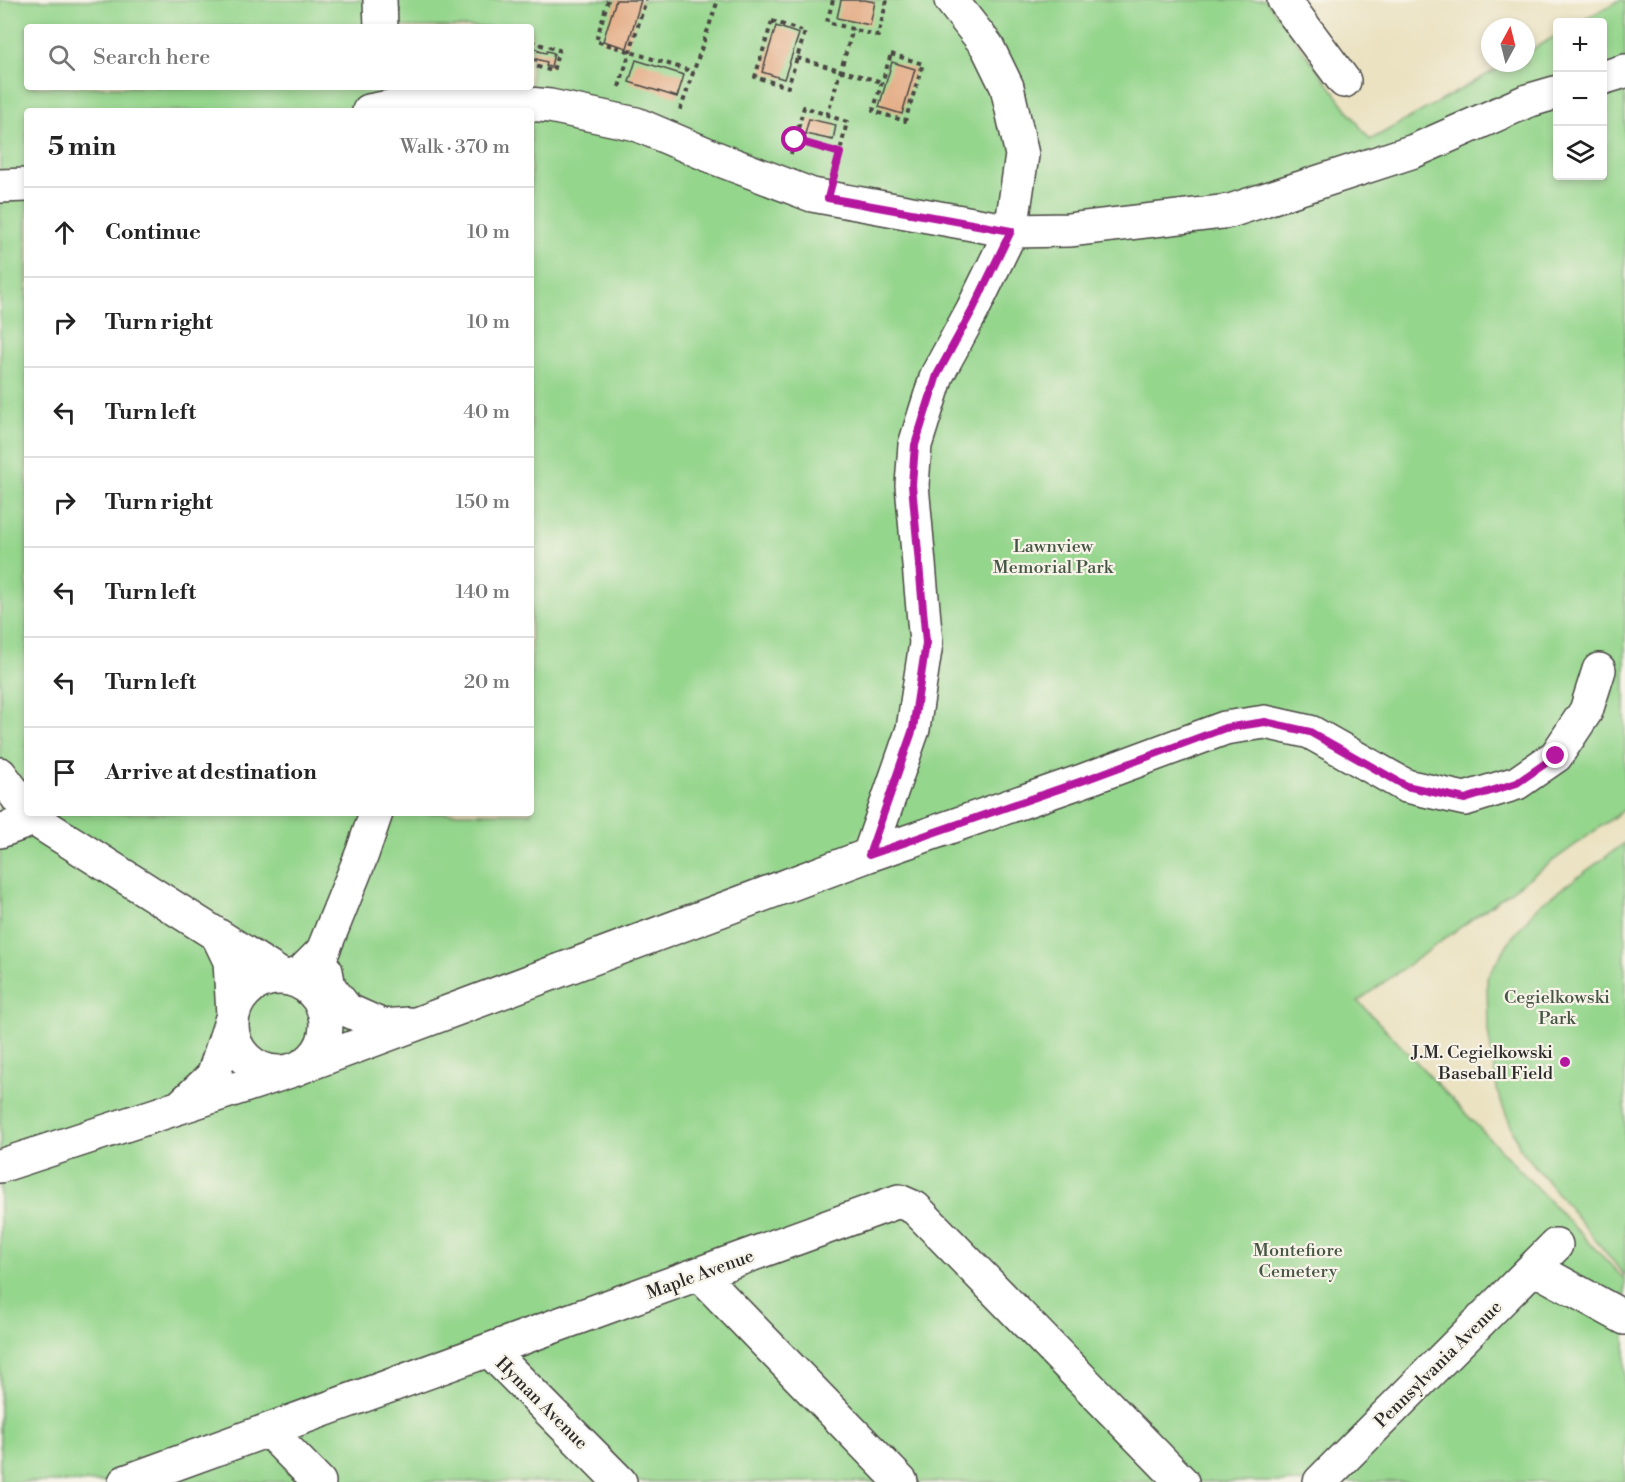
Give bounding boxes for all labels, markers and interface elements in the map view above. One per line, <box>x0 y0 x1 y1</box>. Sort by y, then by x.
north arrow <box>1481 18 1535 72</box>
map controls <box>1553 18 1607 180</box>
button: + <box>1553 18 1607 72</box>
search box <box>24 24 534 90</box>
icon: search <box>45 41 78 74</box>
text: Search here <box>93 44 210 71</box>
button: − <box>1553 72 1607 126</box>
route start <box>781 126 807 152</box>
button: layers <box>1553 126 1607 180</box>
text: 5 min <box>48 131 116 163</box>
text: Walk · 370 m <box>400 135 510 160</box>
icon: ahead <box>48 216 81 249</box>
text: Continue <box>105 219 201 246</box>
text: 10 m <box>467 220 510 245</box>
icon: right <box>48 306 81 339</box>
text: Turn right <box>105 309 213 336</box>
text: 10 m <box>467 310 510 335</box>
icon: left <box>48 396 81 429</box>
text: Turn left <box>105 399 196 426</box>
text: 40 m <box>463 400 510 425</box>
icon: right <box>48 486 81 519</box>
text: Turn right <box>105 489 213 516</box>
text: 150 m <box>455 490 510 515</box>
park label: Lawnview Memorial Park <box>993 535 1115 579</box>
icon: left <box>48 576 81 609</box>
text: Turn left <box>105 579 196 606</box>
text: 140 m <box>455 580 510 605</box>
icon: left <box>48 666 81 699</box>
text: Turn left <box>105 669 196 696</box>
text: 20 m <box>464 670 510 695</box>
route end <box>1542 742 1568 768</box>
icon: arrive <box>48 756 81 789</box>
text: Arrive at destination <box>105 759 317 786</box>
park label: Cegielkowski Park <box>1504 986 1610 1030</box>
place label: J.M. Cegielkowski Baseball Field <box>1410 1041 1554 1085</box>
marker: J.M. Cegielkowski Baseball Field <box>1558 1055 1572 1069</box>
park label: Montefiore Cemetery <box>1253 1239 1343 1283</box>
street label: Maple Avenue <box>643 1244 757 1305</box>
street label: Pennsylvania Avenue <box>1370 1296 1507 1433</box>
street label: Hyman Avenue <box>491 1352 593 1454</box>

